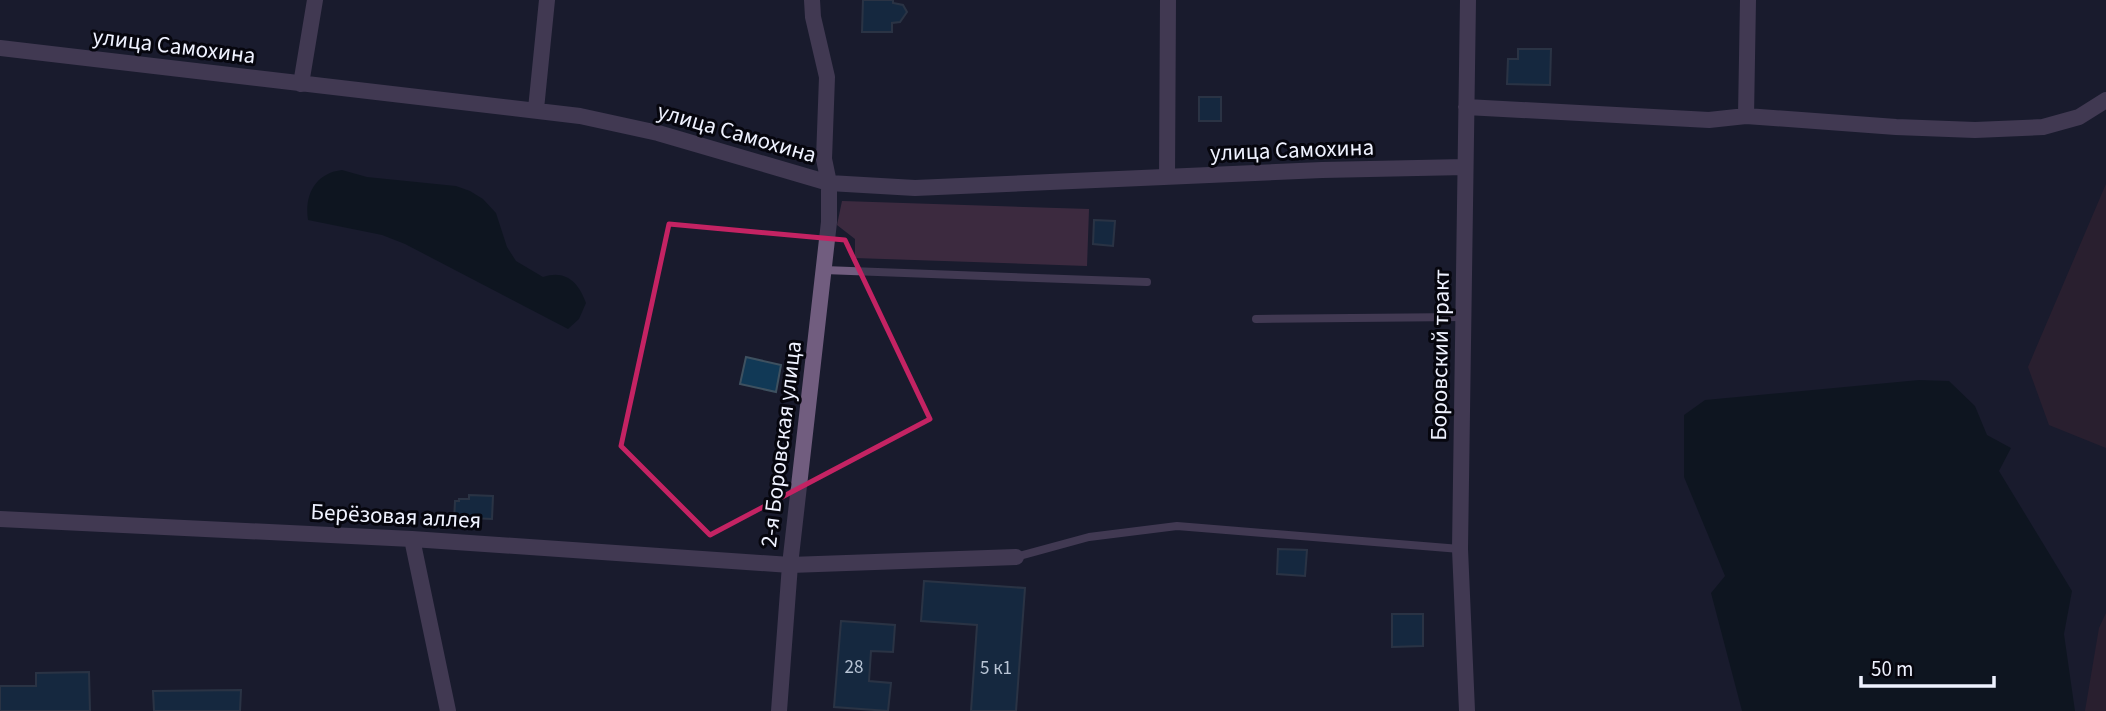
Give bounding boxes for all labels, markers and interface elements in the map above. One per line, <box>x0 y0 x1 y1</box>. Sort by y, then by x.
street label: улица Самохина <box>91 20 257 72</box>
street label: улица Самохина <box>654 95 820 171</box>
street label: улица Самохина <box>1209 131 1375 169</box>
street label: Боровский тракт <box>1422 269 1458 441</box>
street label: 2-я Боровская улица <box>752 339 810 549</box>
street label: Берёзовая аллея <box>310 495 482 537</box>
scale bar <box>1861 644 1994 688</box>
house number: 28 <box>845 654 863 681</box>
text: 50 m <box>1871 654 1913 684</box>
house number: 5 к1 <box>980 655 1012 682</box>

